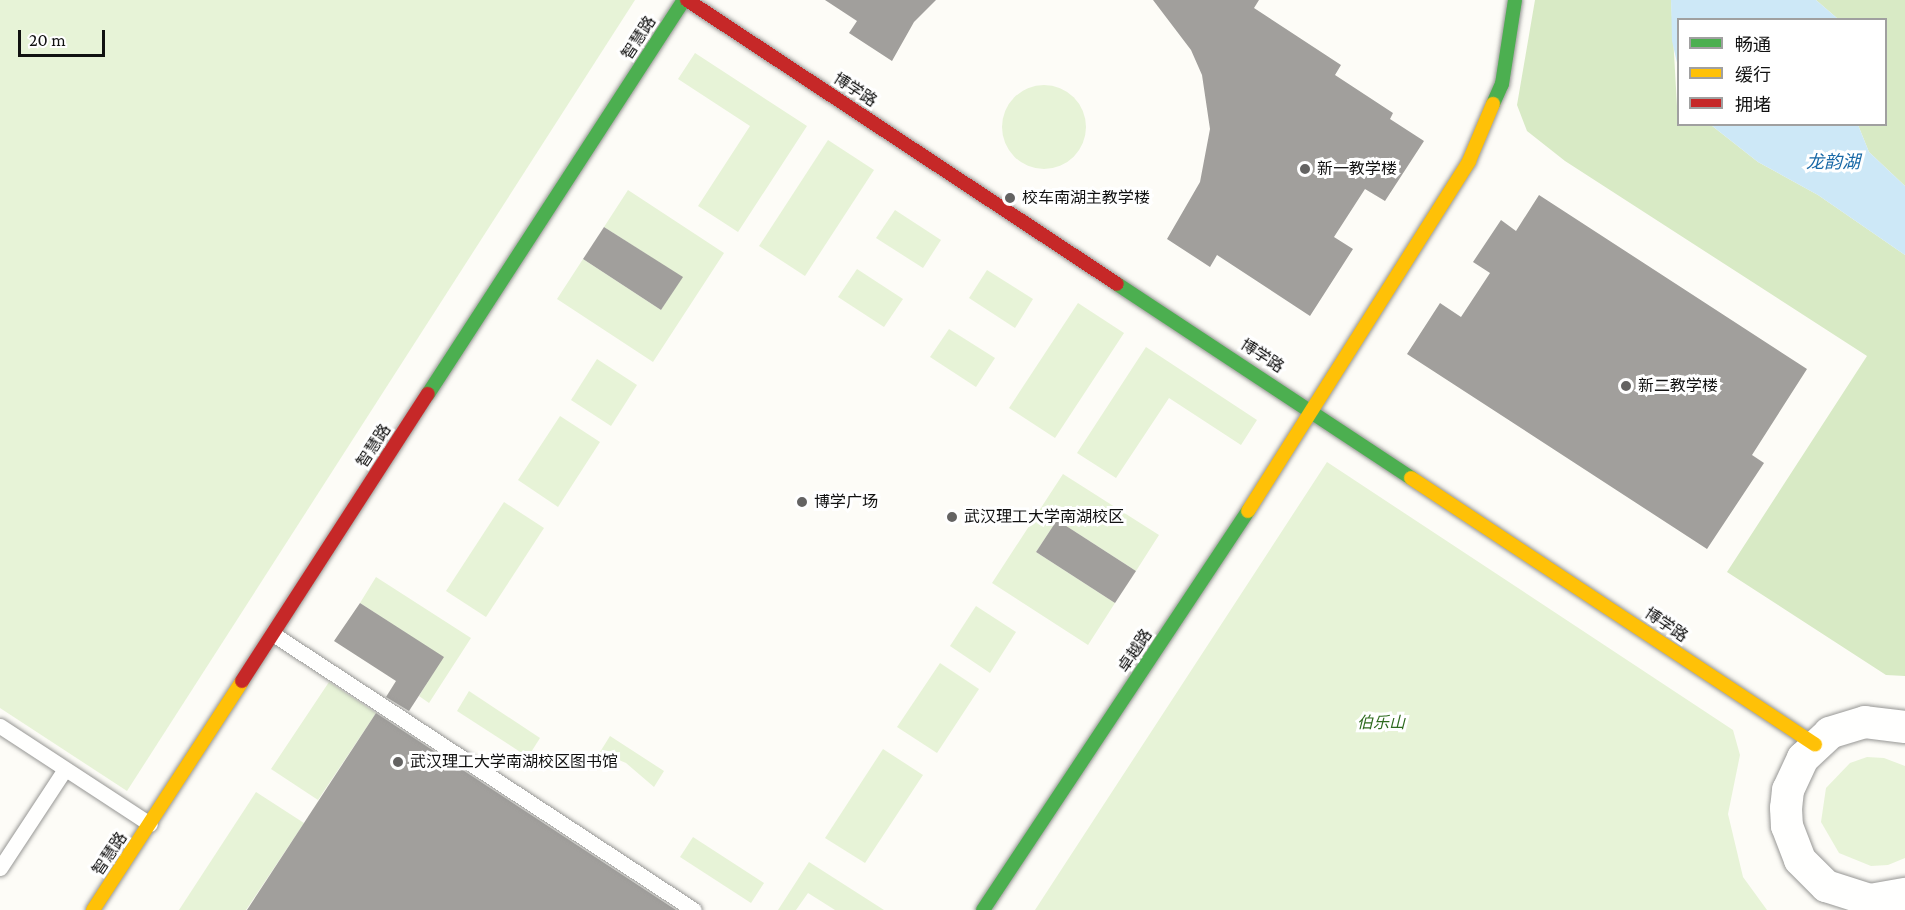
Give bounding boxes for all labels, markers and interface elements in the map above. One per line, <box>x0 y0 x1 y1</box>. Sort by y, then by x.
street label: 智慧路 <box>618 13 660 63</box>
scale bar <box>21 18 108 56</box>
legend <box>1677 18 1887 126</box>
text: 20 m <box>29 30 66 50</box>
text: 畅通 <box>1735 35 1771 55</box>
text: 缓行 <box>1735 65 1771 85</box>
street label: 博学路 <box>830 69 880 111</box>
text: 拥堵 <box>1735 95 1771 115</box>
water label: 龙韵湖 <box>1806 151 1860 173</box>
place label: 新一教学楼 <box>1317 159 1397 179</box>
marker: 新一教学楼 <box>1298 162 1312 176</box>
place label: 校车南湖主教学楼 <box>1022 188 1150 208</box>
marker: 校车南湖主教学楼 <box>1003 191 1017 205</box>
street label: 博学路 <box>1237 335 1287 377</box>
place label: 新二教学楼 <box>1638 376 1718 396</box>
marker: 新二教学楼 <box>1619 379 1633 393</box>
street label: 智慧路 <box>353 421 395 471</box>
place label: 博学广场 <box>814 492 878 512</box>
marker: 博学广场 <box>795 495 809 509</box>
place label: 武汉理工大学南湖校区 <box>964 507 1124 527</box>
marker: 武汉理工大学南湖校区 <box>945 510 959 524</box>
street label: 博学路 <box>1641 604 1691 646</box>
street label: 卓越路 <box>1114 626 1156 676</box>
park label: 伯乐山 <box>1357 713 1405 733</box>
place label: 武汉理工大学南湖校区图书馆 <box>410 752 618 772</box>
marker: 武汉理工大学南湖校区图书馆 <box>391 755 405 769</box>
street label: 智慧路 <box>89 829 131 879</box>

